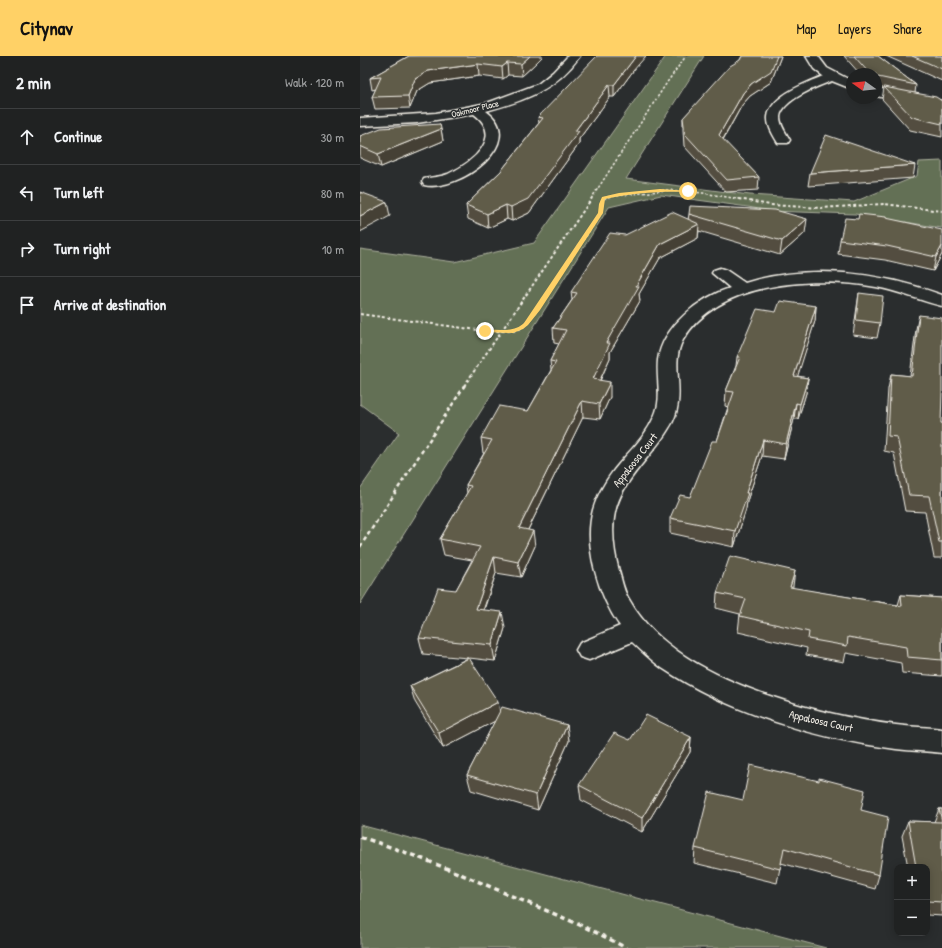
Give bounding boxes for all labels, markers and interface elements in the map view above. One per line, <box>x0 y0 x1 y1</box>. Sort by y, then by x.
text: Citynav <box>20 15 73 41</box>
text: Map <box>796 19 816 38</box>
text: Layers <box>838 19 871 38</box>
text: Share <box>893 19 922 38</box>
north arrow <box>846 68 882 104</box>
text: 2 min <box>16 71 51 94</box>
text: Walk · 120 m <box>285 73 344 91</box>
street label: Oakmoor Place <box>450 97 500 121</box>
icon: ahead <box>16 126 38 148</box>
text: Continue <box>54 126 102 147</box>
text: 30 m <box>321 128 344 146</box>
icon: left <box>16 182 38 204</box>
text: Turn left <box>54 182 104 203</box>
route start <box>679 182 697 200</box>
text: 80 m <box>321 184 344 202</box>
icon: right <box>16 238 38 260</box>
text: Turn right <box>54 238 110 259</box>
text: 10 m <box>322 240 344 258</box>
icon: arrive <box>16 294 38 316</box>
text: Arrive at destination <box>54 294 166 315</box>
route end <box>476 322 494 340</box>
street label: Appaloosa Court <box>610 430 661 490</box>
street label: Appaloosa Court <box>788 707 854 735</box>
map controls <box>894 864 930 936</box>
button: + <box>894 864 930 900</box>
button: − <box>894 900 930 936</box>

